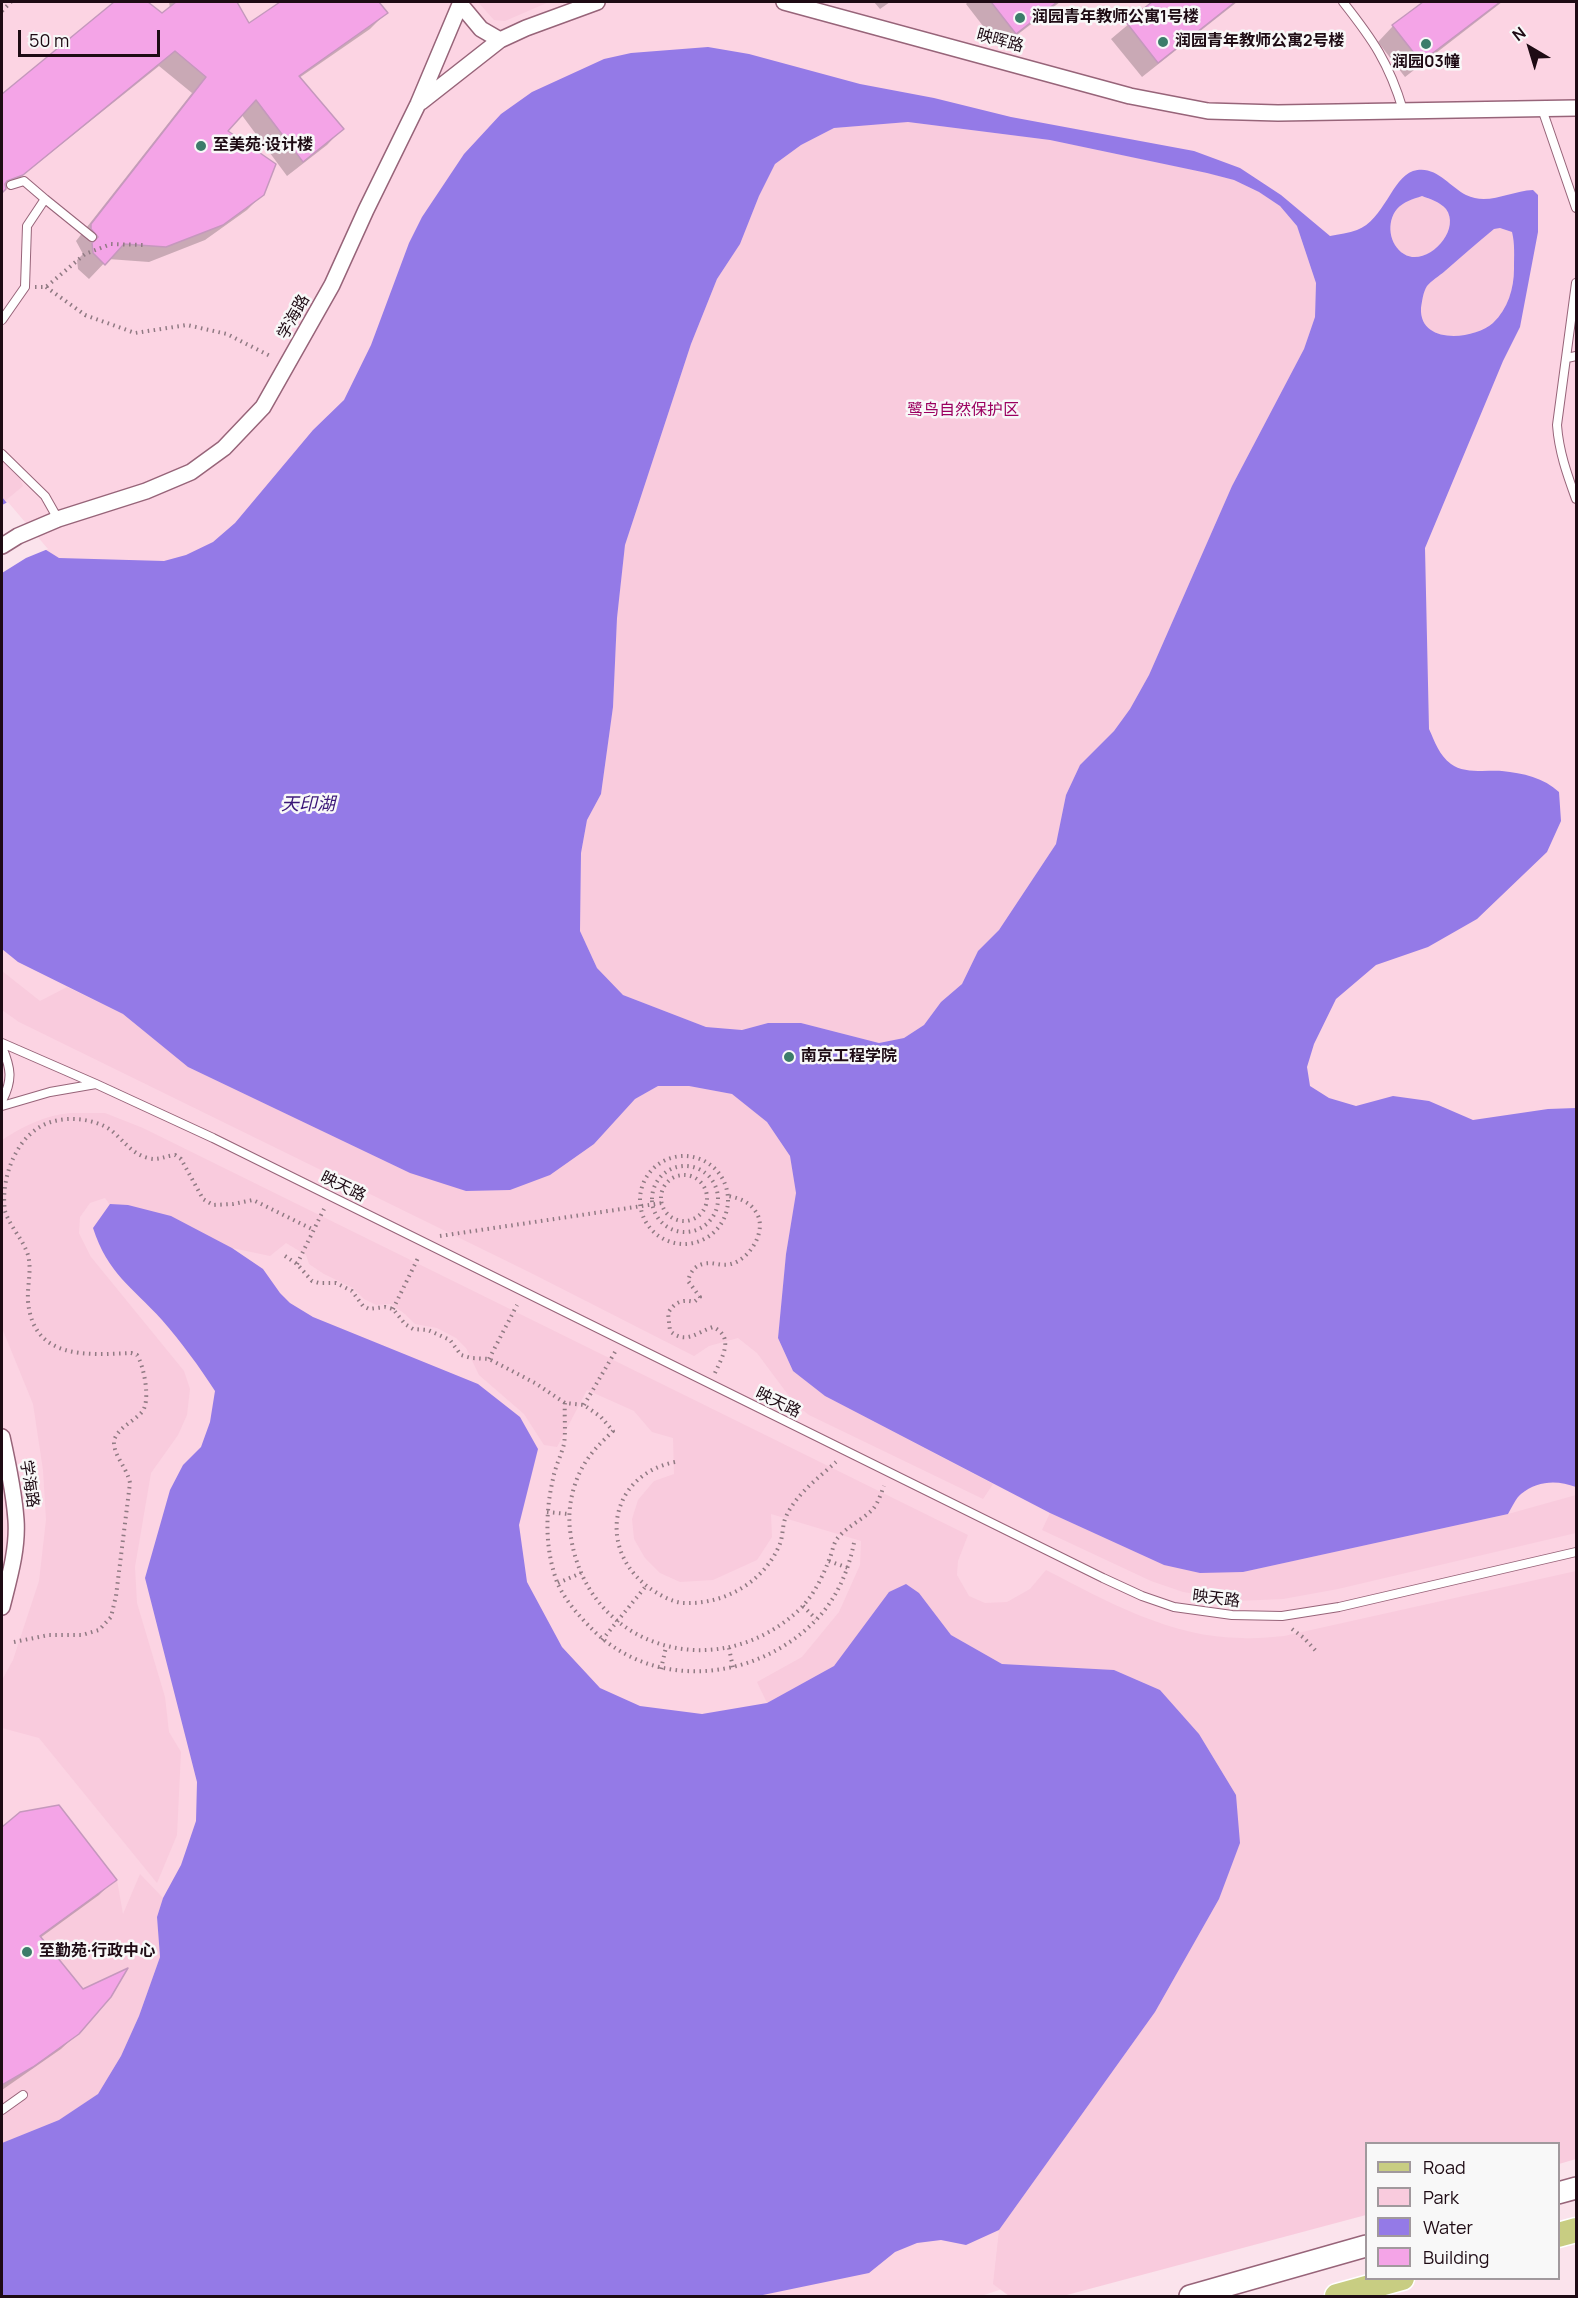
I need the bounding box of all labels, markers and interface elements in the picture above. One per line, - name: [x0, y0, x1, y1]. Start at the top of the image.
- place label: 润园青年教师公寓1号楼: [1032, 8, 1199, 28]
- marker: 润园青年教师公寓1号楼: [1013, 11, 1027, 25]
- scale bar: [21, 18, 164, 56]
- north arrow: [1500, 18, 1560, 78]
- text: N: [1508, 22, 1530, 46]
- street label: 映晖路: [974, 26, 1026, 56]
- text: 50 m: [29, 28, 69, 52]
- place label: 润园青年教师公寓2号楼: [1175, 32, 1345, 52]
- marker: 润园青年教师公寓2号楼: [1156, 35, 1170, 49]
- marker: 润园03幢: [1419, 37, 1433, 51]
- place label: 润园03幢: [1392, 53, 1460, 73]
- place label: 至美苑·设计楼: [213, 136, 313, 156]
- marker: 至美苑·设计楼: [194, 139, 208, 153]
- street label: 学海路: [274, 291, 314, 343]
- park label: 鹭鸟自然保护区: [907, 401, 1019, 421]
- water label: 天印湖: [281, 794, 335, 816]
- place label: 南京工程学院: [801, 1047, 897, 1067]
- marker: 南京工程学院: [782, 1050, 796, 1064]
- street label: 映天路: [317, 1168, 369, 1206]
- street label: 映天路: [752, 1384, 804, 1422]
- street label: 学海路: [16, 1459, 42, 1509]
- street label: 映天路: [1191, 1587, 1241, 1611]
- place label: 至勤苑·行政中心: [39, 1942, 155, 1962]
- marker: 至勤苑·行政中心: [20, 1945, 34, 1959]
- legend: [1365, 2142, 1560, 2280]
- text: Road: [1423, 2155, 1466, 2179]
- text: Park: [1423, 2185, 1459, 2209]
- text: Water: [1423, 2215, 1473, 2239]
- text: Building: [1423, 2245, 1489, 2269]

